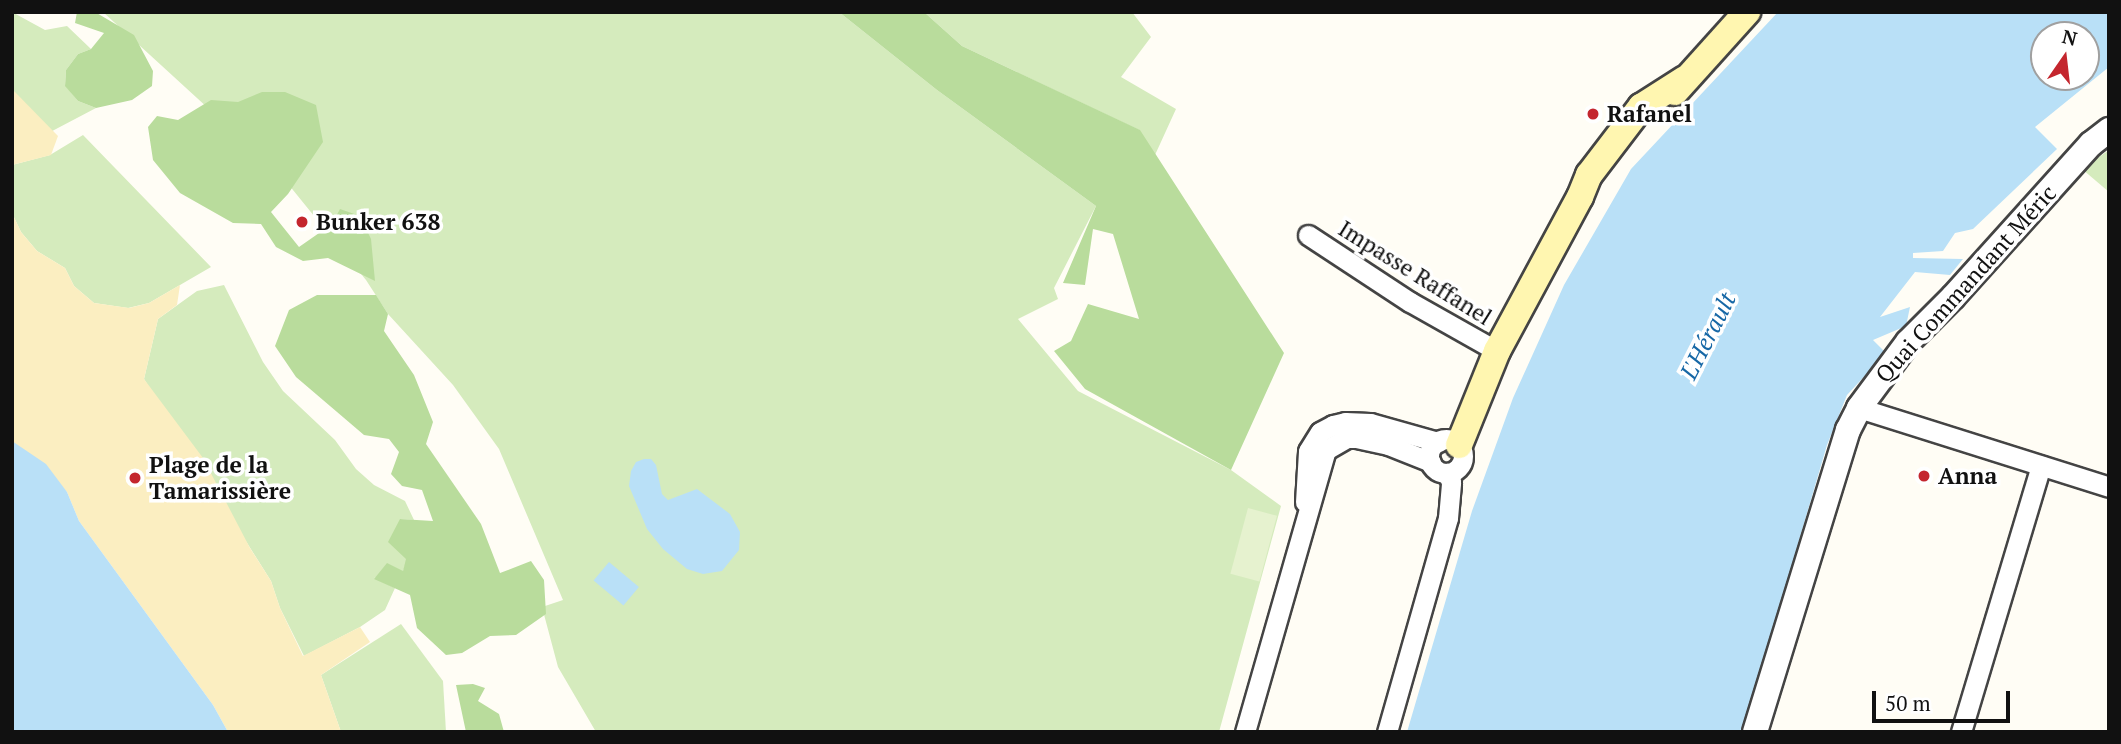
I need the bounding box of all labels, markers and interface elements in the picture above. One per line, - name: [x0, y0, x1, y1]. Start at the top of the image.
- north arrow: [2030, 21, 2100, 91]
- text: N: [2060, 23, 2080, 51]
- place label: Rafanel: [1607, 100, 1692, 128]
- marker: Rafanel: [1585, 106, 1601, 122]
- street label: Quai Commandant Méric: [1870, 179, 2062, 389]
- place label: Bunker 638: [316, 208, 441, 236]
- marker: Bunker 638: [294, 214, 310, 230]
- street label: Impasse Raffanel: [1333, 215, 1497, 331]
- water label: L'Hérault: [1674, 288, 1742, 384]
- place label: Plage de la Tamarissière: [149, 451, 291, 505]
- place label: Anna: [1938, 462, 1997, 490]
- marker: Anna: [1916, 468, 1932, 484]
- marker: Plage de la Tamarissière: [127, 470, 143, 486]
- scale bar: [1876, 678, 2014, 722]
- text: 50 m: [1885, 689, 1931, 717]

